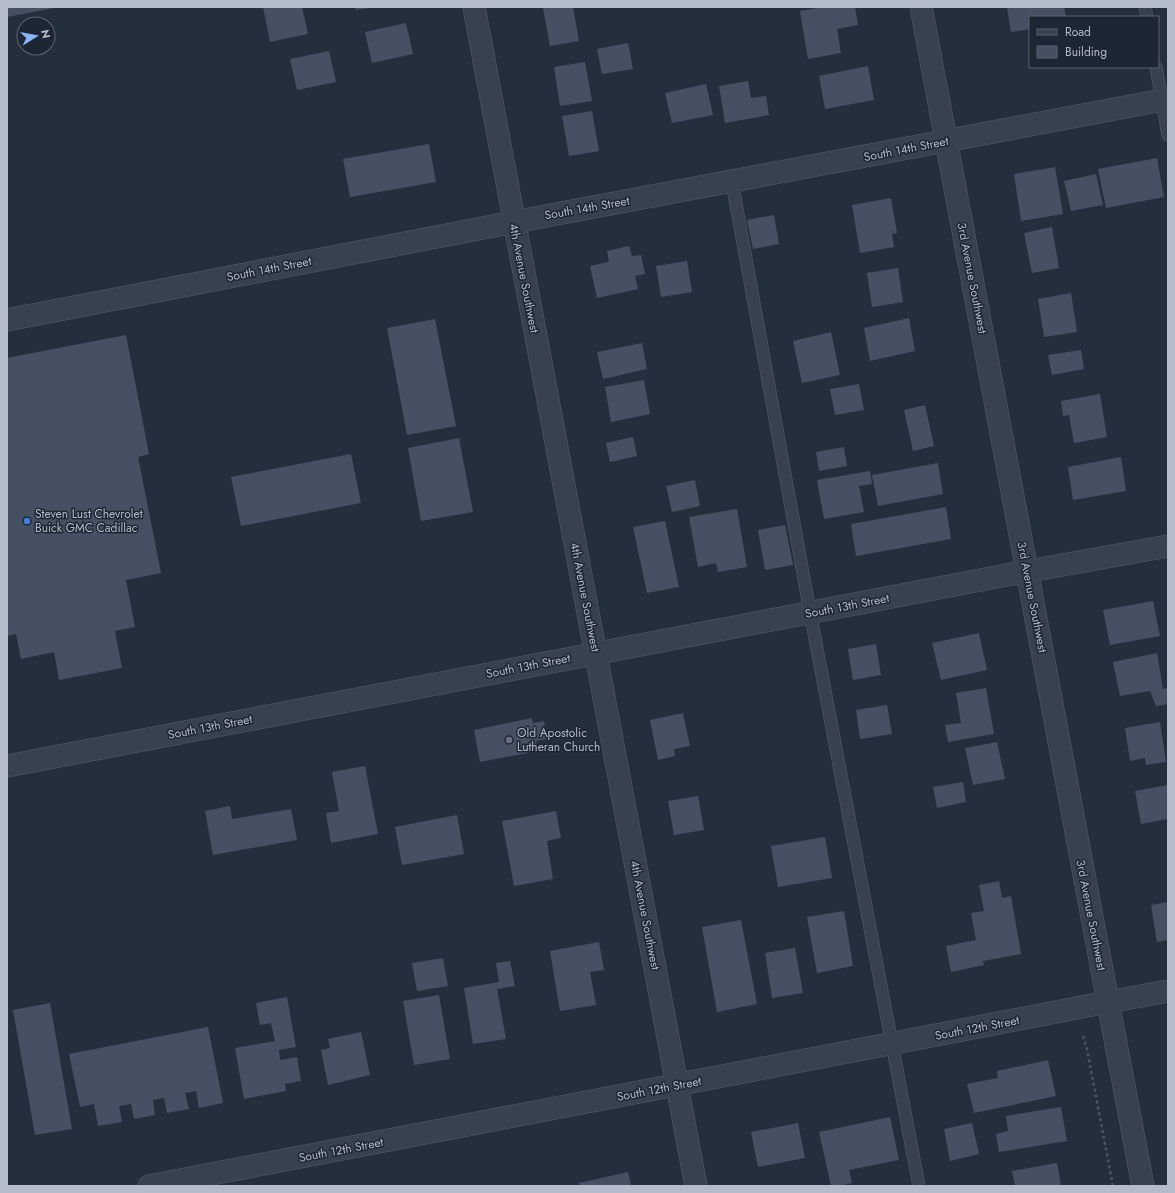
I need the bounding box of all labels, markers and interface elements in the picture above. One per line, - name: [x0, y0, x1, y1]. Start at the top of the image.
- north arrow: [16, 16, 56, 56]
- legend: [1029, 16, 1159, 68]
- text: Road: [1065, 23, 1091, 41]
- text: N: [37, 28, 55, 40]
- text: Building: [1065, 43, 1107, 61]
- street label: South 14th Street: [862, 132, 950, 166]
- street label: South 14th Street: [543, 192, 631, 224]
- street label: 3rd Avenue Southwest: [952, 221, 992, 335]
- street label: 4th Avenue Southwest: [505, 222, 543, 334]
- street label: South 14th Street: [225, 252, 313, 286]
- place label: Steven Lust Chevrolet Buick GMC Cadillac: [35, 505, 143, 537]
- marker: Steven Lust Chevrolet Buick GMC Cadillac: [22, 516, 32, 526]
- street label: 3rd Avenue Southwest: [1012, 540, 1052, 654]
- street label: 4th Avenue Southwest: [566, 541, 604, 653]
- street label: South 13th Street: [803, 589, 891, 623]
- street label: South 13th Street: [484, 649, 572, 683]
- street label: South 13th Street: [166, 710, 254, 744]
- place label: Old Apostolic Lutheran Church: [517, 724, 600, 756]
- marker: Old Apostolic Lutheran Church: [504, 735, 514, 745]
- street label: 3rd Avenue Southwest: [1071, 858, 1111, 972]
- street label: 4th Avenue Southwest: [626, 859, 664, 971]
- street label: South 12th Street: [933, 1011, 1021, 1045]
- street label: South 12th Street: [615, 1072, 703, 1106]
- street label: South 12th Street: [297, 1133, 385, 1167]

